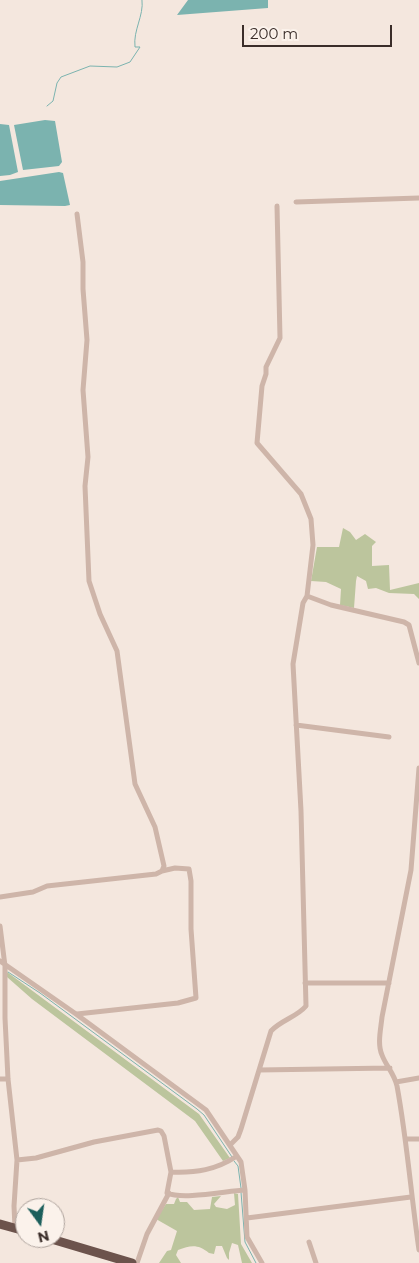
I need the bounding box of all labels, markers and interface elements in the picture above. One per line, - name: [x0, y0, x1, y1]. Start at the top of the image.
- scale bar: [244, 15, 394, 47]
- text: 200 m: [250, 24, 298, 43]
- north arrow: [15, 1198, 65, 1248]
- text: N: [36, 1226, 51, 1247]

